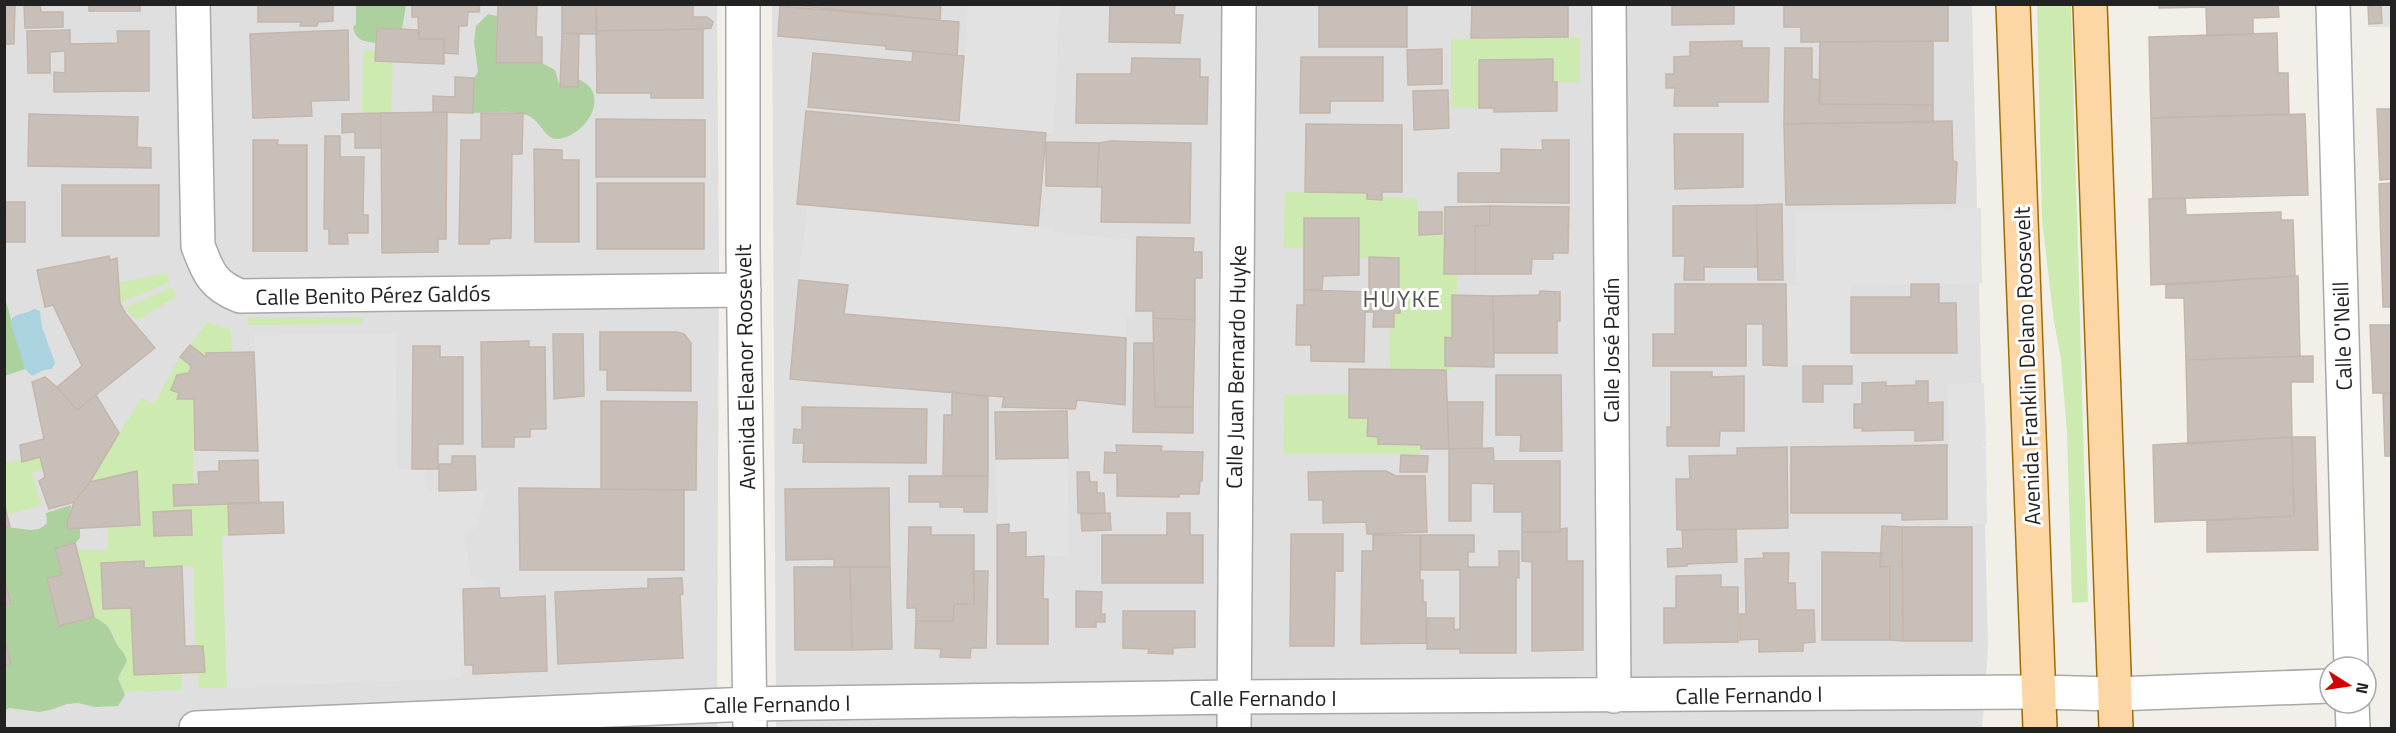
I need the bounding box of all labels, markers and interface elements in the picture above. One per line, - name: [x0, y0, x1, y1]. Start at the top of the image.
- street label: Avenida Franklin Delano Roosevelt: [2004, 206, 2050, 526]
- street label: Avenida Eleanor Roosevelt: [726, 244, 764, 490]
- street label: Calle Juan Bernardo Huyke: [1217, 245, 1255, 489]
- street label: Calle Benito Pérez Galdós: [255, 276, 491, 314]
- street label: Calle José Padín: [1594, 277, 1628, 423]
- district label: HUYKE: [1363, 280, 1442, 316]
- street label: Calle O'Neill: [2323, 281, 2361, 391]
- north arrow: [2318, 655, 2378, 715]
- street label: Calle Fernando I: [1675, 677, 1823, 713]
- text: N: [2350, 680, 2376, 696]
- street label: Calle Fernando I: [1189, 681, 1337, 715]
- street label: Calle Fernando I: [703, 686, 851, 722]

